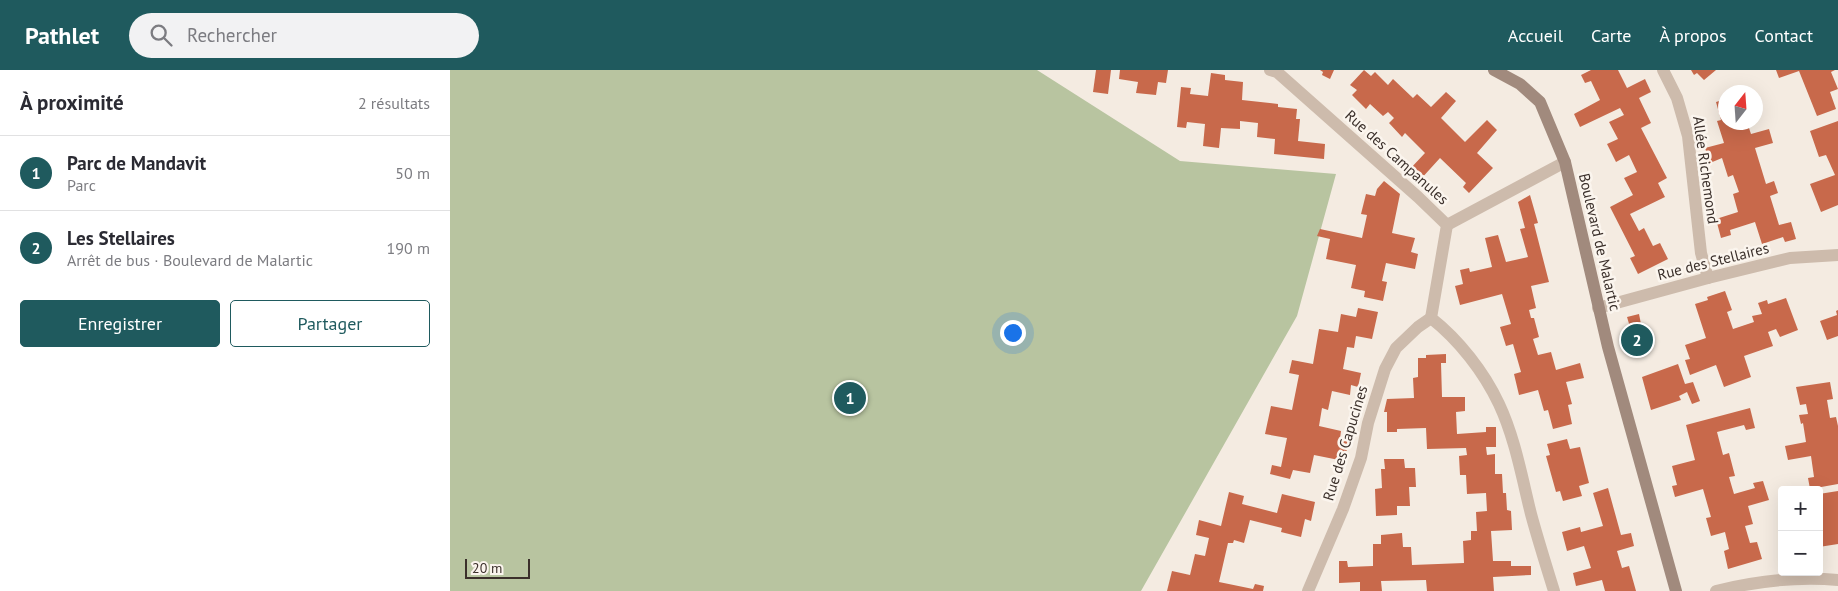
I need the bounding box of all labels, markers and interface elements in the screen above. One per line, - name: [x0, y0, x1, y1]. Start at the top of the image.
- search box: [129, 13, 479, 58]
- text: Pathlet: [25, 20, 99, 51]
- icon: search: [147, 21, 175, 49]
- text: Rechercher: [187, 23, 277, 47]
- text: Accueil: [1508, 24, 1563, 47]
- text: Carte: [1591, 24, 1632, 47]
- text: À propos: [1660, 24, 1727, 47]
- text: Contact: [1755, 24, 1813, 47]
- north arrow: [1718, 85, 1763, 130]
- text: À proximité: [20, 89, 124, 116]
- text: 2 résultats: [358, 93, 430, 113]
- street label: Rue des Campanules: [1341, 106, 1453, 208]
- street label: Allée Richemond: [1689, 115, 1723, 225]
- text: Parc de Mandavit: [67, 151, 206, 175]
- text: 1: [31, 163, 41, 183]
- text: 50 m: [395, 163, 430, 183]
- street label: Boulevard de Malartic: [1575, 171, 1625, 313]
- text: Parc: [67, 175, 96, 195]
- text: Les Stellaires: [67, 226, 175, 250]
- text: 2: [31, 238, 41, 258]
- text: 190 m: [387, 238, 430, 258]
- street label: Rue des Stellaires: [1655, 238, 1771, 284]
- text: Arrêt de bus · Boulevard de Malartic: [67, 250, 313, 270]
- button: Enregistrer: [20, 300, 220, 347]
- button: Partager: [230, 300, 430, 347]
- your location: [1000, 320, 1026, 346]
- pin: 2: [1621, 321, 1653, 359]
- pin: 1: [834, 379, 866, 417]
- street label: Rue des Capucines: [1318, 383, 1372, 503]
- map controls: [1778, 486, 1823, 576]
- button: +: [1778, 486, 1823, 531]
- button: −: [1778, 531, 1823, 576]
- scale bar: [465, 556, 530, 579]
- text: 20 m: [472, 559, 502, 577]

